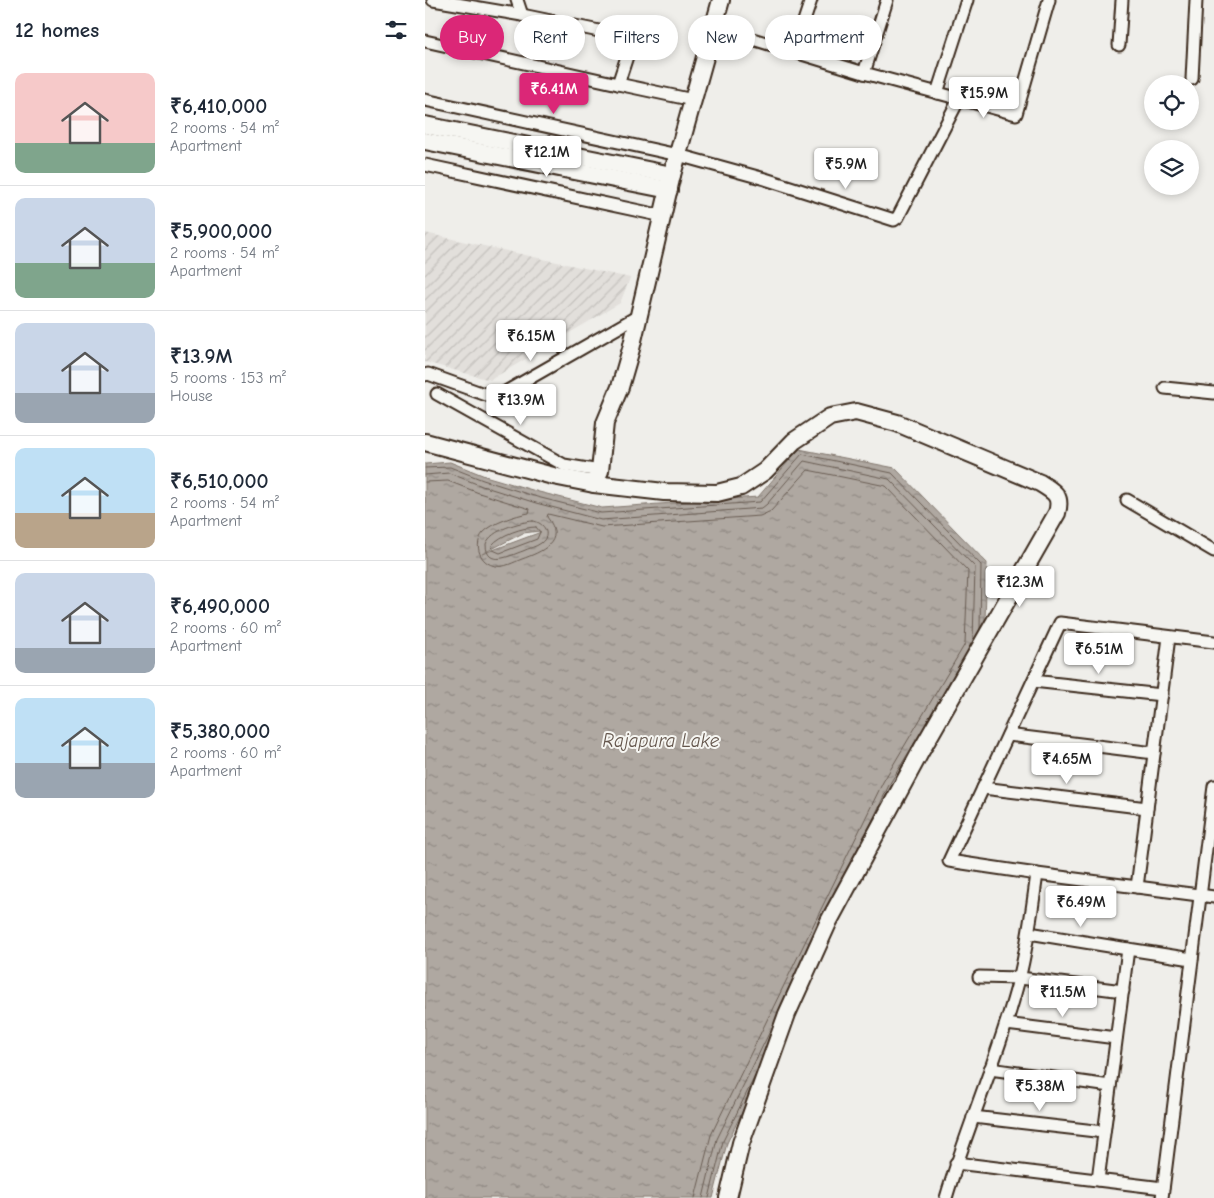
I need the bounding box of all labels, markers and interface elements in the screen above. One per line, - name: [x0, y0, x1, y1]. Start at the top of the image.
- chip: Buy: [440, 15, 504, 60]
- chip: Rent: [514, 15, 585, 60]
- chip: Filters: [595, 15, 678, 60]
- chip: New: [688, 15, 755, 60]
- chip: Apartment: [765, 15, 882, 60]
- icon: filters: [382, 16, 410, 44]
- text: 12 homes: [15, 18, 99, 42]
- pin: ₹6.41M: [513, 72, 595, 115]
- map controls: [1144, 75, 1199, 195]
- button: locate: [1144, 75, 1199, 130]
- pin: ₹15.9M: [943, 76, 1025, 119]
- text: ₹6.41M: [530, 80, 578, 98]
- text: ₹15.9M: [960, 84, 1008, 102]
- icon: home: [55, 93, 115, 153]
- text: ₹6,410,000: [170, 94, 267, 118]
- text: 2 rooms · 54 m²: [170, 119, 279, 137]
- pin: ₹12.1M: [506, 136, 588, 178]
- text: Apartment: [170, 137, 242, 155]
- button: layers: [1144, 140, 1199, 195]
- text: ₹12.1M: [524, 143, 570, 161]
- pin: ₹5.9M: [811, 148, 881, 190]
- text: ₹5.9M: [825, 155, 867, 173]
- icon: home: [55, 218, 115, 278]
- text: ₹5,900,000: [170, 219, 272, 243]
- text: 2 rooms · 54 m²: [170, 244, 279, 262]
- text: Apartment: [170, 262, 242, 280]
- pin: ₹6.15M: [490, 320, 572, 362]
- text: ₹6.15M: [507, 327, 555, 345]
- icon: home: [55, 343, 115, 403]
- text: ₹13.9M: [170, 344, 232, 368]
- text: 5 rooms · 153 m²: [170, 369, 286, 387]
- pin: ₹13.9M: [480, 384, 562, 426]
- text: House: [170, 387, 213, 405]
- text: ₹13.9M: [497, 391, 545, 409]
- icon: home: [55, 468, 115, 528]
- text: ₹6,510,000: [170, 469, 268, 493]
- text: 2 rooms · 54 m²: [170, 494, 279, 512]
- text: Apartment: [170, 512, 242, 530]
- pin: ₹12.3M: [979, 566, 1061, 608]
- text: ₹12.3M: [996, 573, 1044, 591]
- icon: home: [55, 593, 115, 653]
- text: ₹6,490,000: [170, 594, 270, 618]
- text: 2 rooms · 60 m²: [170, 619, 281, 637]
- pin: ₹6.51M: [1058, 632, 1140, 675]
- text: Apartment: [170, 637, 242, 655]
- text: ₹6.51M: [1075, 640, 1123, 658]
- icon: home: [55, 718, 115, 778]
- text: ₹5,380,000: [170, 719, 270, 743]
- water label: Rajapura Lake: [603, 730, 720, 752]
- pin: ₹4.65M: [1026, 742, 1108, 785]
- text: 2 rooms · 60 m²: [170, 744, 281, 762]
- text: ₹4.65M: [1042, 750, 1092, 768]
- text: Apartment: [170, 762, 242, 780]
- pin: ₹6.49M: [1040, 886, 1122, 928]
- text: ₹6.49M: [1056, 893, 1106, 911]
- pin: ₹11.5M: [1022, 976, 1104, 1018]
- text: ₹11.5M: [1040, 983, 1086, 1001]
- pin: ₹5.38M: [999, 1070, 1081, 1112]
- text: ₹5.38M: [1015, 1077, 1065, 1095]

